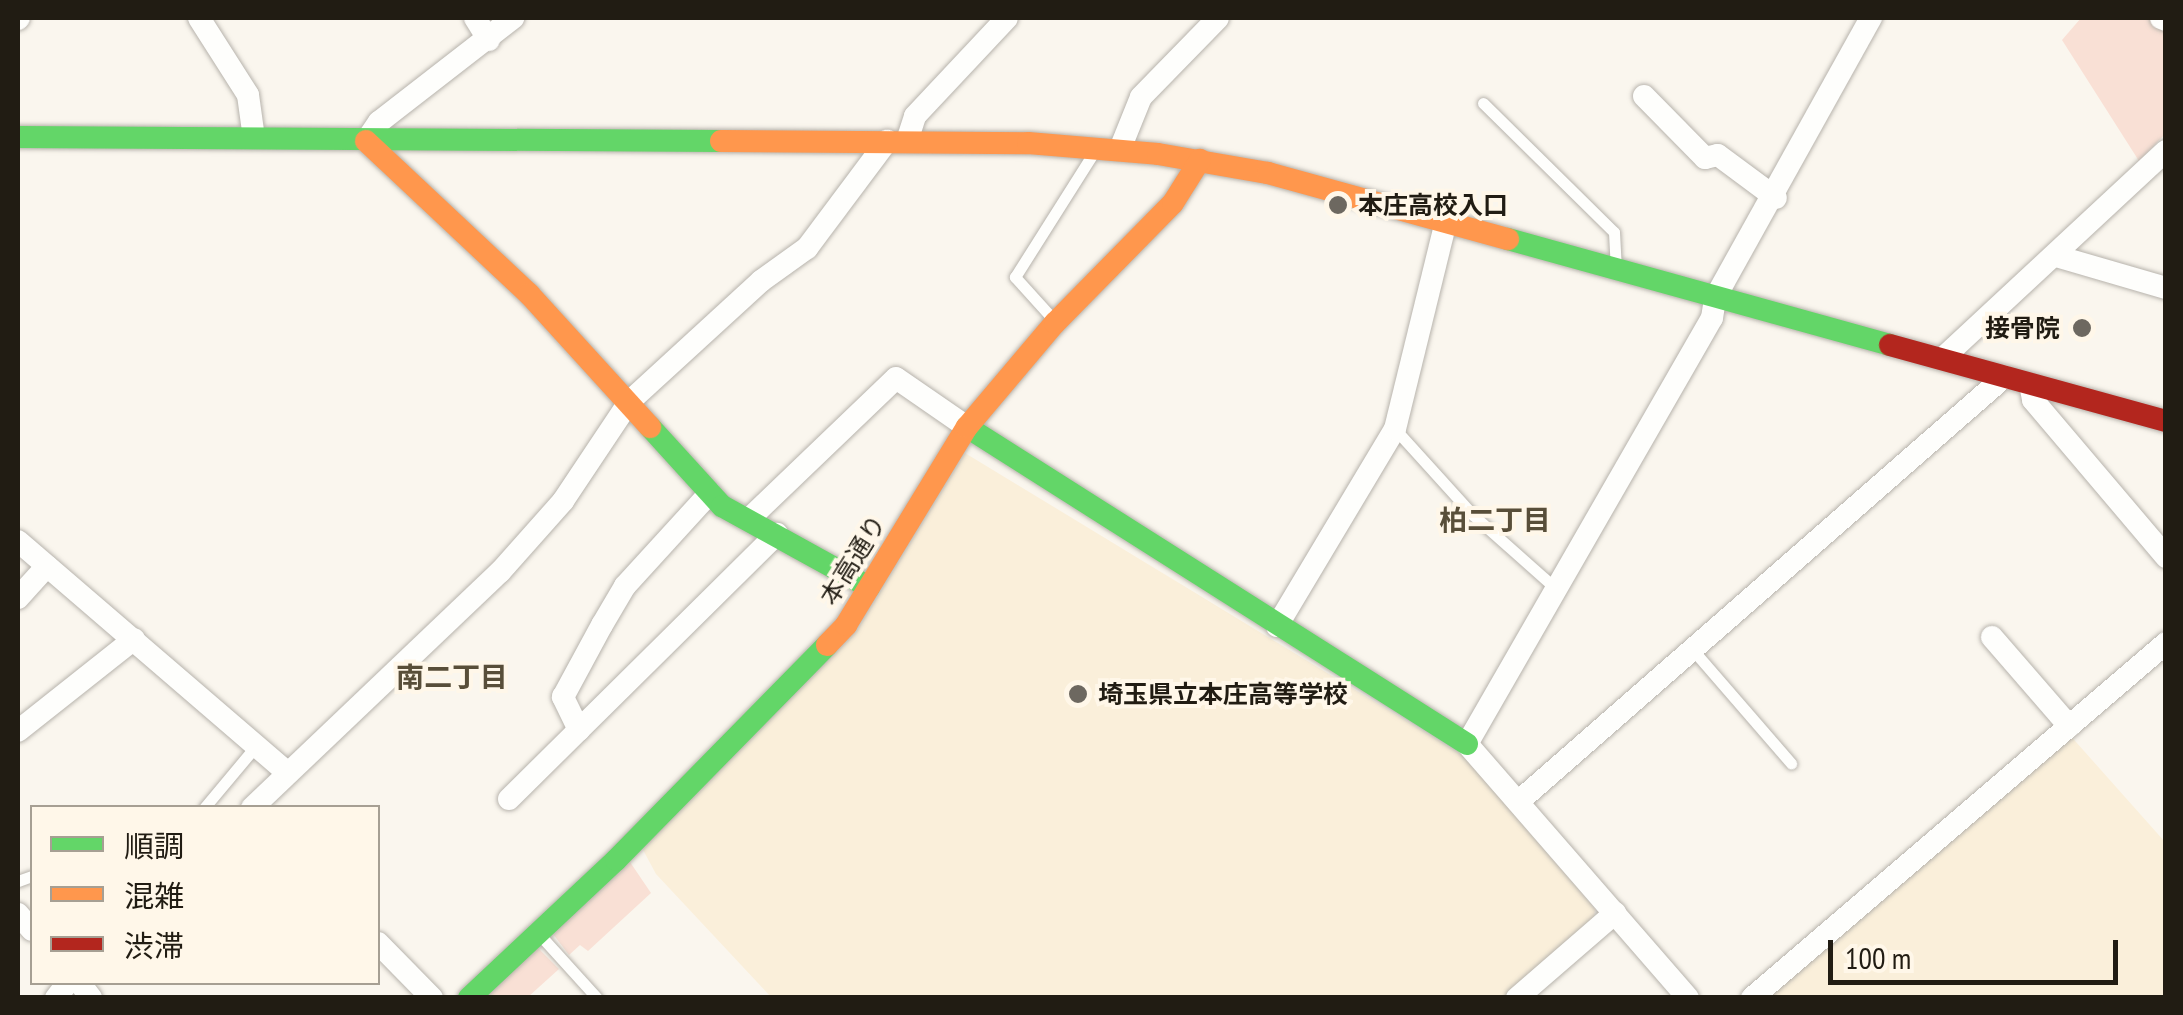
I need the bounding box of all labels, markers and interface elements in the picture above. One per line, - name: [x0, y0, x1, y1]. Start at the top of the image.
- place label: 本庄高校入口: [1358, 190, 1508, 220]
- marker: 本庄高校入口: [1327, 194, 1349, 216]
- place label: 接骨院: [1985, 313, 2060, 343]
- marker: 接骨院: [2069, 315, 2095, 341]
- district label: 柏二丁目: [1439, 503, 1551, 537]
- street label: 本高通り: [814, 510, 892, 610]
- district label: 南二丁目: [396, 660, 508, 694]
- place label: 埼玉県立本庄高等学校: [1098, 679, 1348, 709]
- marker: 埼玉県立本庄高等学校: [1067, 683, 1089, 705]
- legend: [30, 805, 380, 985]
- text: 順調: [124, 826, 184, 865]
- text: 混雑: [124, 876, 184, 915]
- scale bar: [1833, 920, 2123, 982]
- text: 渋滞: [124, 926, 184, 965]
- text: 100 m: [1845, 938, 1911, 977]

